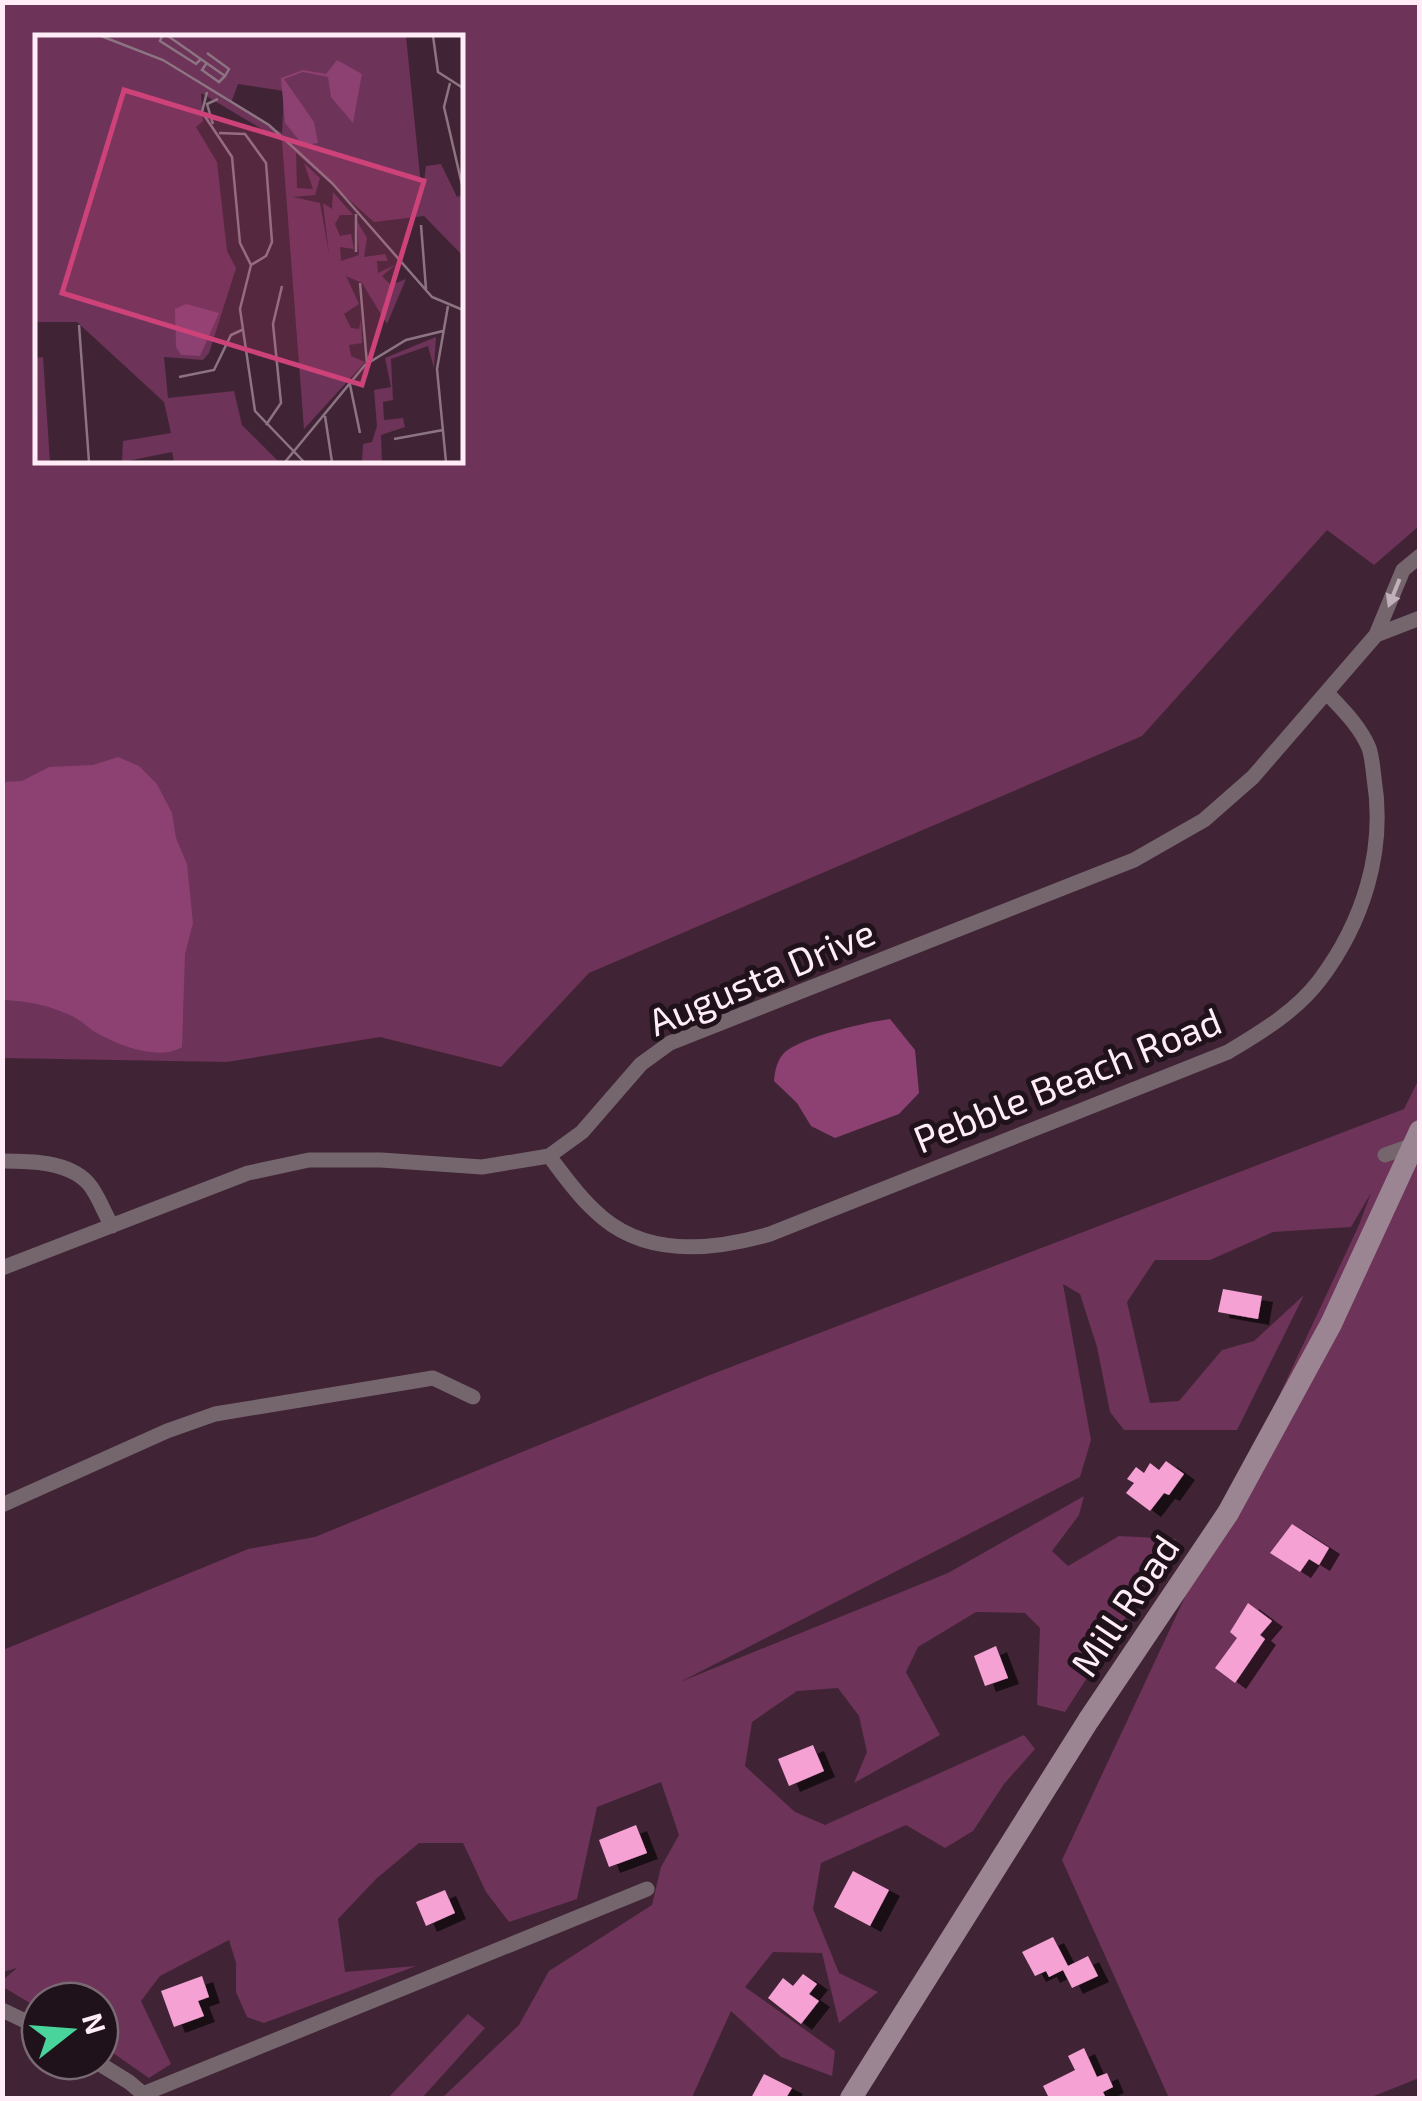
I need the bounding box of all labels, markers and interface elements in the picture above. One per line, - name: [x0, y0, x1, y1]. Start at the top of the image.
- inset map: [35, 35, 462, 462]
- one-way arrow: [1385, 578, 1401, 608]
- street label: Augusta Drive: [641, 908, 881, 1044]
- street label: Pebble Beach Road: [907, 996, 1227, 1162]
- street label: Mill Road: [1060, 1526, 1188, 1684]
- north arrow: [20, 1981, 120, 2081]
- text: N: [76, 2009, 114, 2038]

